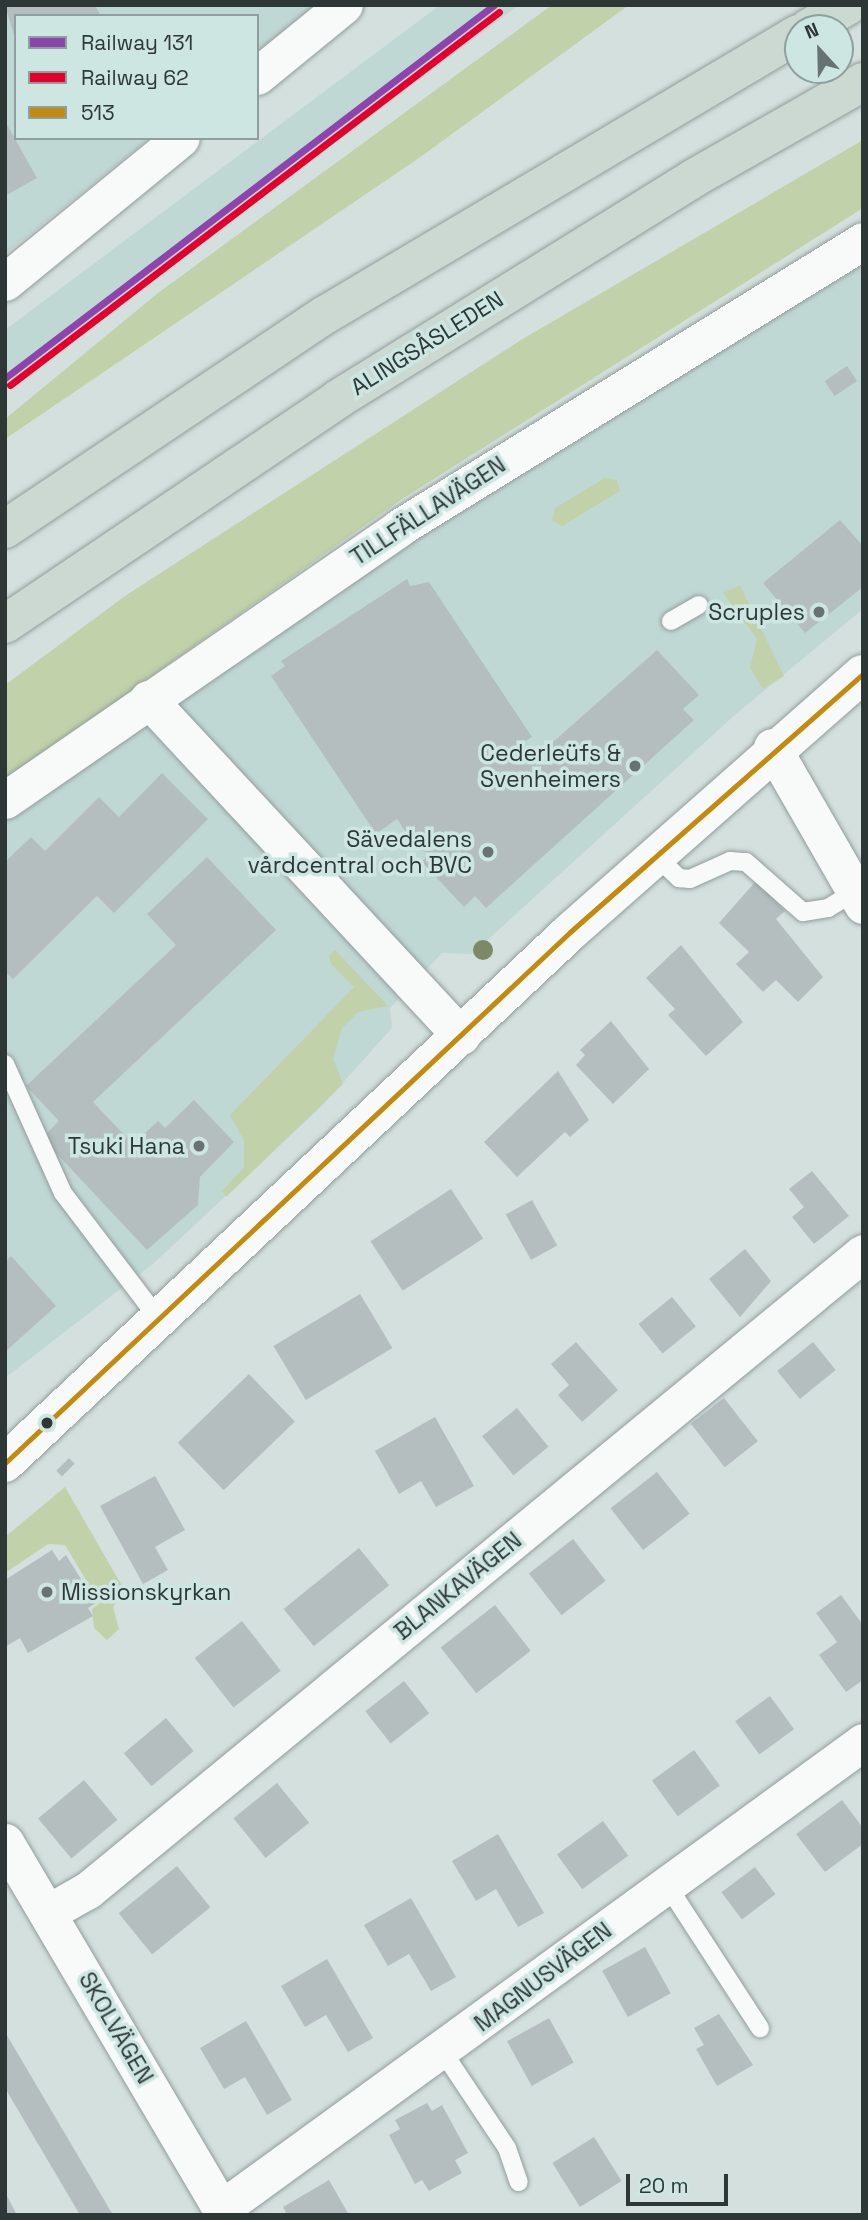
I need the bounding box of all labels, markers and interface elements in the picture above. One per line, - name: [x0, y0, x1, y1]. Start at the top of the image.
- legend: [14, 14, 259, 140]
- north arrow: [784, 14, 854, 84]
- text: N: [801, 17, 822, 45]
- text: Railway 131: [81, 29, 193, 56]
- text: Railway 62: [81, 64, 189, 91]
- text: 513: [81, 99, 115, 126]
- street label: ALINGSÅSLEDEN: [346, 285, 508, 401]
- street label: TILLFÄLLAVÄGEN: [345, 451, 511, 571]
- place label: Scruples: [708, 598, 805, 626]
- marker: Scruples: [811, 604, 827, 620]
- place label: Cederleüfs & Svenheimers: [480, 739, 621, 793]
- marker: Cederleüfs & Svenheimers: [627, 758, 643, 774]
- place label: Sävedalens vårdcentral och BVC: [247, 825, 472, 879]
- marker: Sävedalens vårdcentral och BVC: [478, 842, 498, 862]
- place label: Tsuki Hana: [68, 1132, 185, 1160]
- marker: Tsuki Hana: [191, 1138, 207, 1154]
- unlabelled marker: [40, 1416, 54, 1430]
- street label: BLANKAVÄGEN: [389, 1526, 527, 1646]
- place label: Missionskyrkan: [61, 1578, 231, 1606]
- marker: Missionskyrkan: [39, 1584, 55, 1600]
- street label: MAGNUSVÄGEN: [469, 1916, 617, 2038]
- street label: SKOLVÄGEN: [73, 1967, 159, 2089]
- scale bar: [630, 2160, 732, 2204]
- text: 20 m: [639, 2172, 689, 2199]

